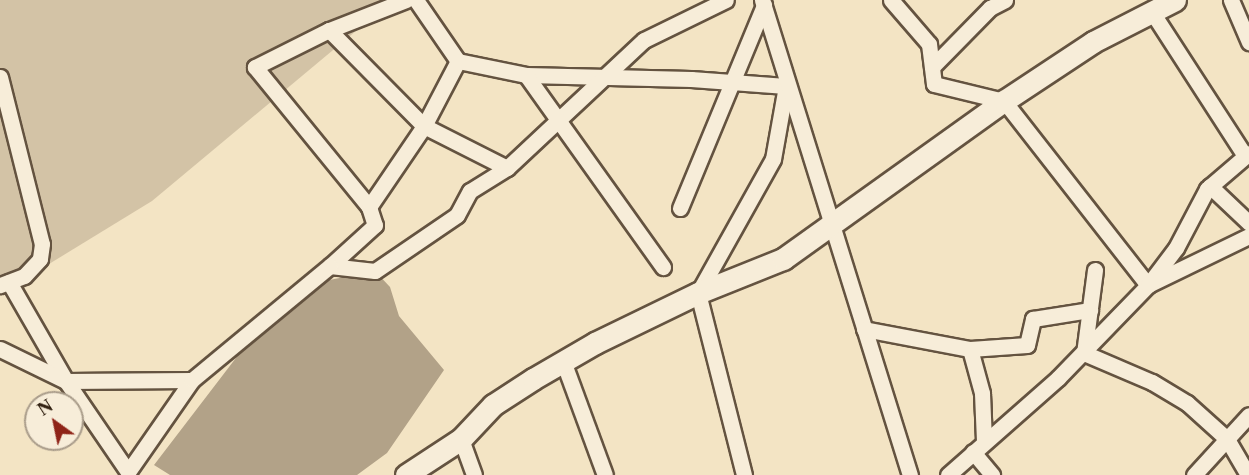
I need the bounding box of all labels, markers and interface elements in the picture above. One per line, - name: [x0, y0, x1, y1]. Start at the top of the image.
- north arrow: [24, 391, 84, 451]
- text: N: [34, 395, 57, 420]

